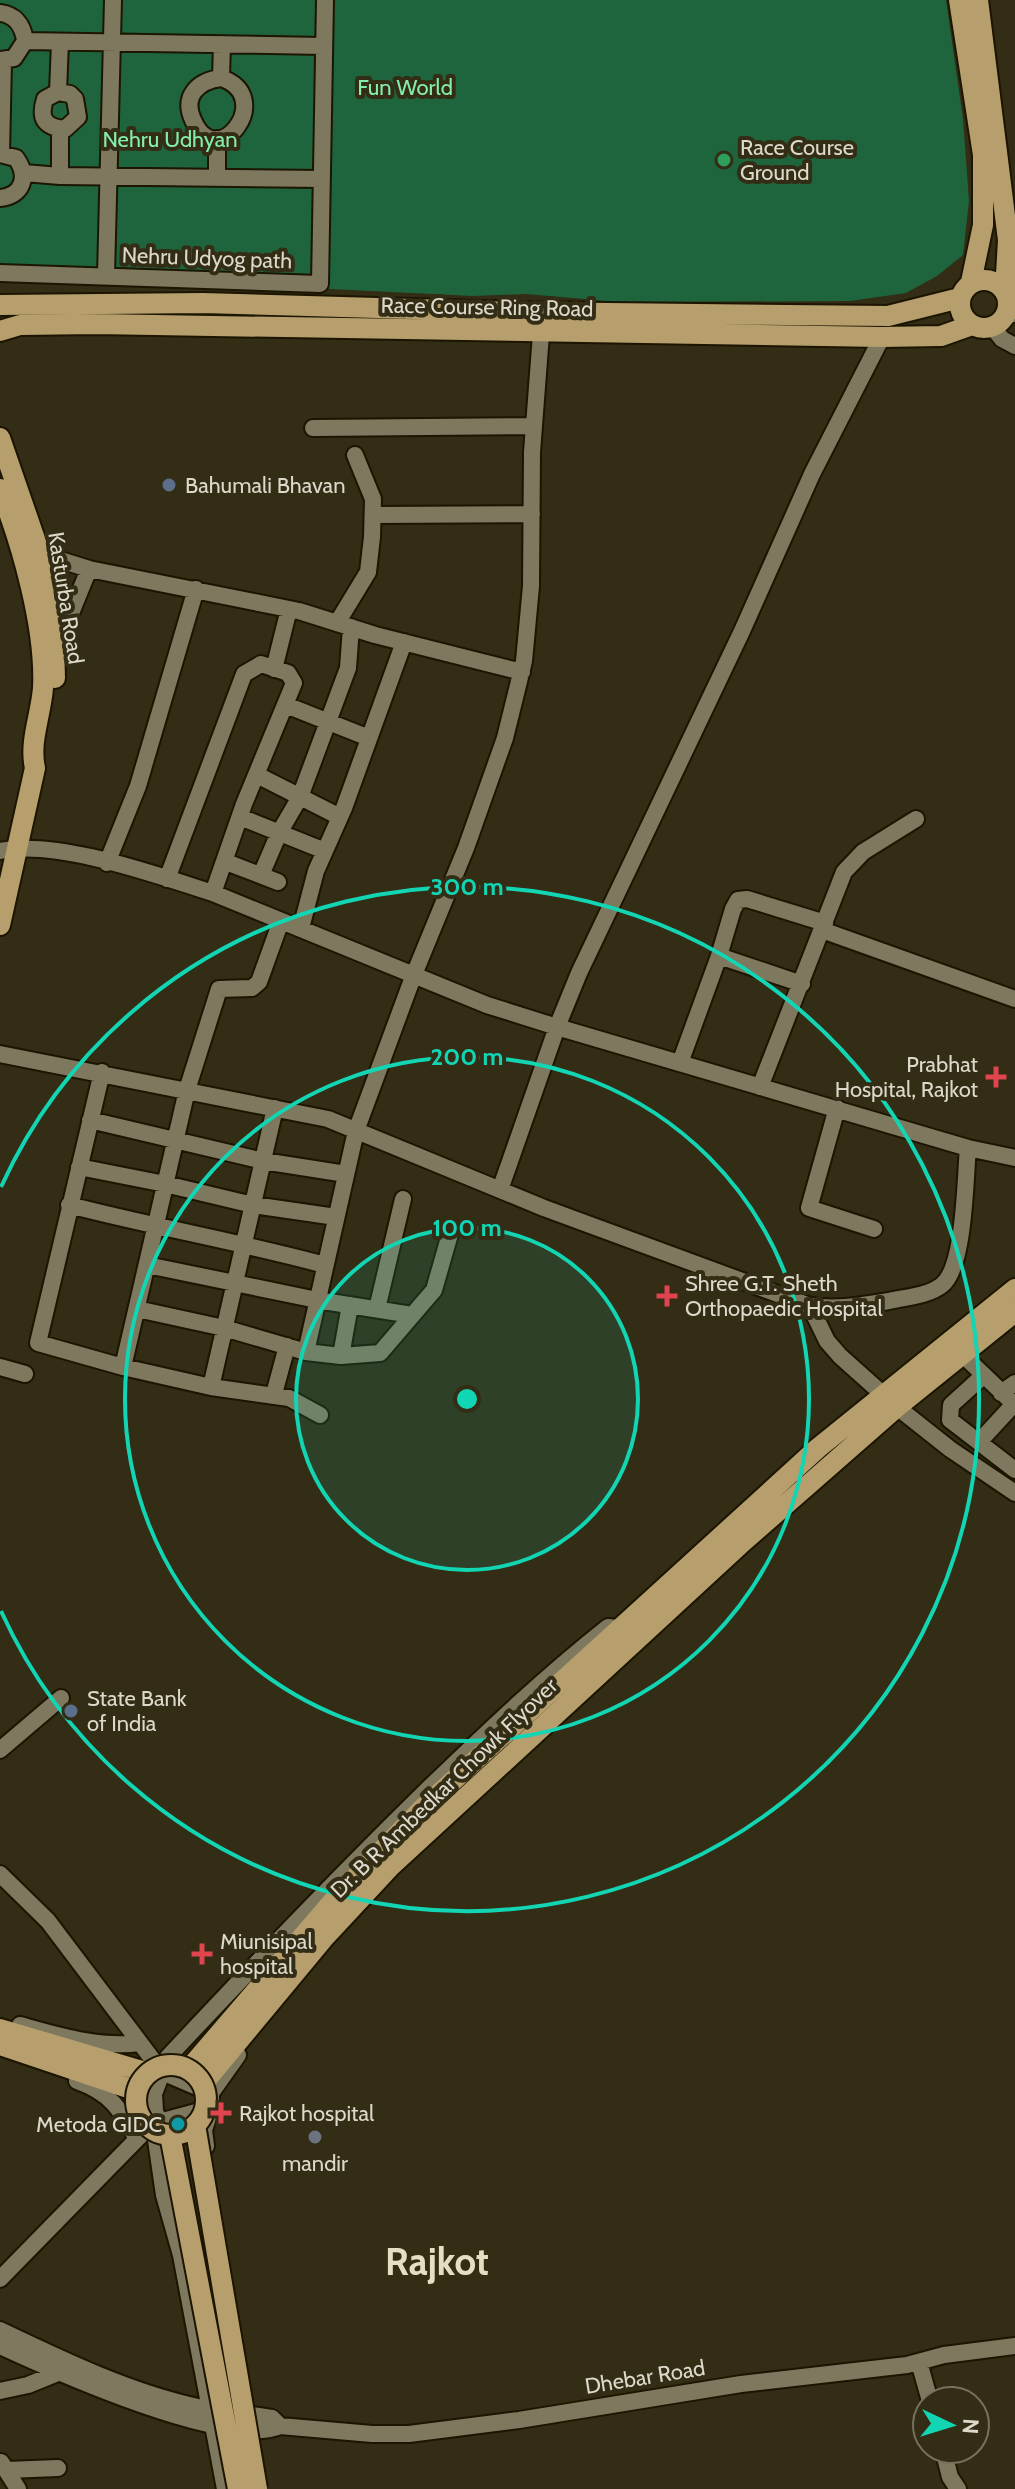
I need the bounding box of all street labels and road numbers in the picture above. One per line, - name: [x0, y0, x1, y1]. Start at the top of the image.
- street label: Nehru Udyog path: [121, 242, 293, 274]
- street label: Race Course Ring Road: [380, 292, 594, 322]
- street label: Kasturba Road: [42, 530, 90, 666]
- street label: Dr. B R Ambedkar Chowk Flyover: [325, 1672, 563, 1904]
- street label: Dhebar Road: [583, 2354, 707, 2400]

